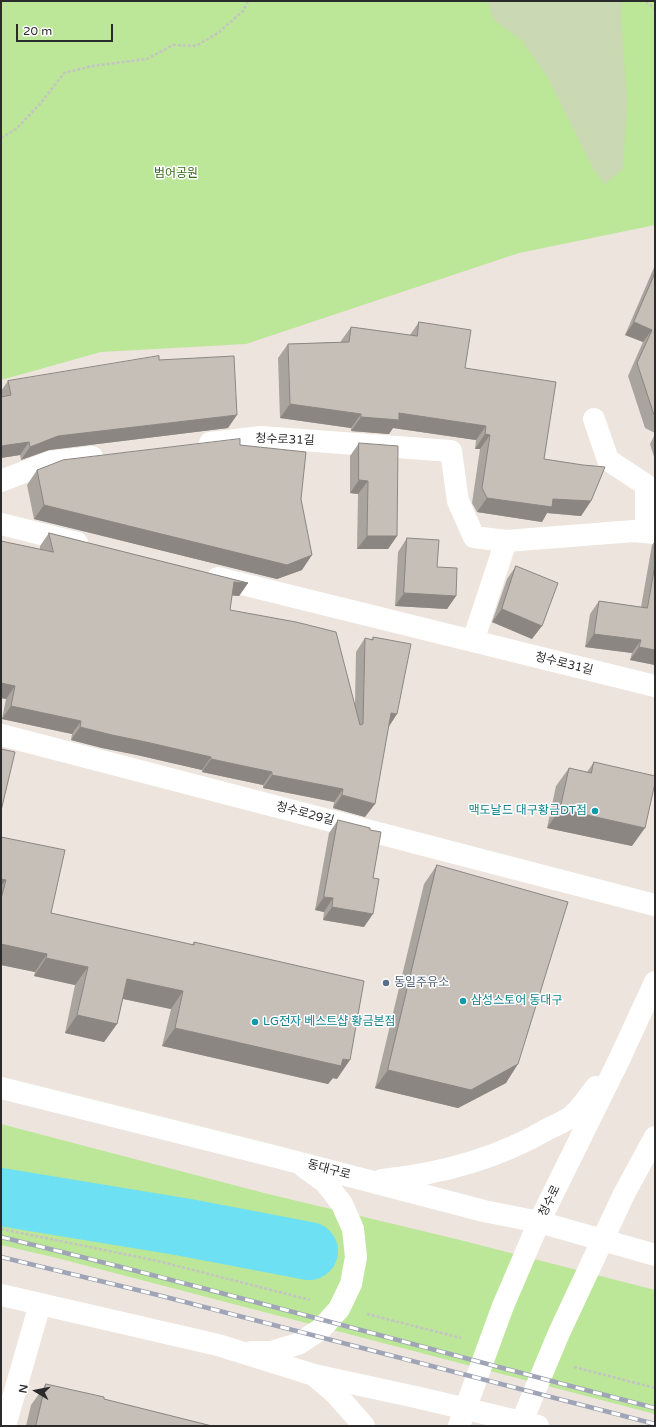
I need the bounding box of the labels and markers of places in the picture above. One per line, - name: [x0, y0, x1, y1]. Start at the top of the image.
- place label: 맥도날드 대구황금DT점: [469, 804, 587, 818]
- marker: 맥도날드 대구황금DT점: [590, 806, 600, 816]
- place label: 동일주유소: [394, 976, 449, 990]
- marker: 동일주유소: [381, 978, 391, 988]
- place label: 삼성스토어 동대구: [471, 994, 562, 1008]
- marker: 삼성스토어 동대구: [458, 996, 468, 1006]
- place label: LG전자 베스트샵 황금본점: [263, 1015, 396, 1029]
- marker: LG전자 베스트샵 황금본점: [250, 1017, 260, 1027]

